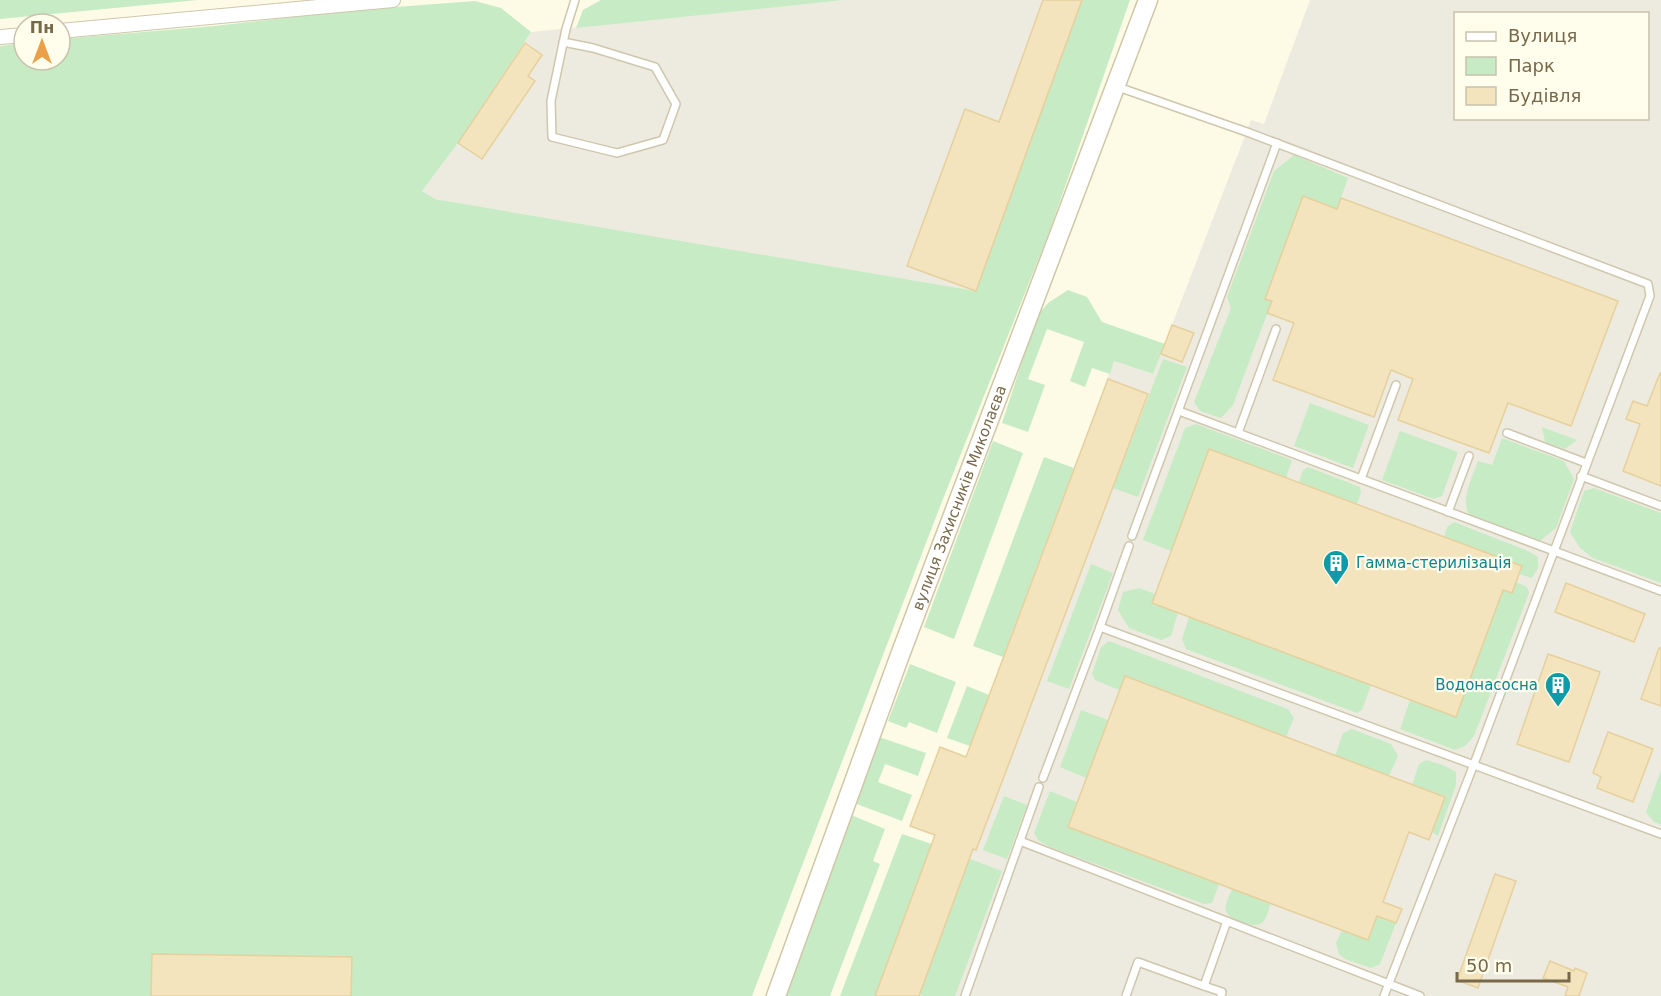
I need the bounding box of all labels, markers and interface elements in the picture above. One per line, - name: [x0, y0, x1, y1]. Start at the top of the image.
- north arrow: [12, 12, 72, 72]
- legend: [1454, 12, 1649, 120]
- text: Пн: [30, 18, 54, 37]
- text: Вулиця: [1508, 25, 1577, 46]
- text: Парк: [1508, 55, 1555, 76]
- text: Будівля: [1508, 85, 1581, 106]
- street label: вулиця Захисників Миколаєва: [909, 383, 1010, 613]
- building icon: Гамма-стерилізація: [1321, 548, 1351, 586]
- place label: Гамма-стерилізація: [1356, 554, 1511, 572]
- building icon: Водонасосна: [1543, 670, 1573, 708]
- place label: Водонасосна: [1435, 676, 1538, 694]
- scale bar: [1457, 945, 1570, 983]
- text: 50 m: [1466, 955, 1512, 976]

